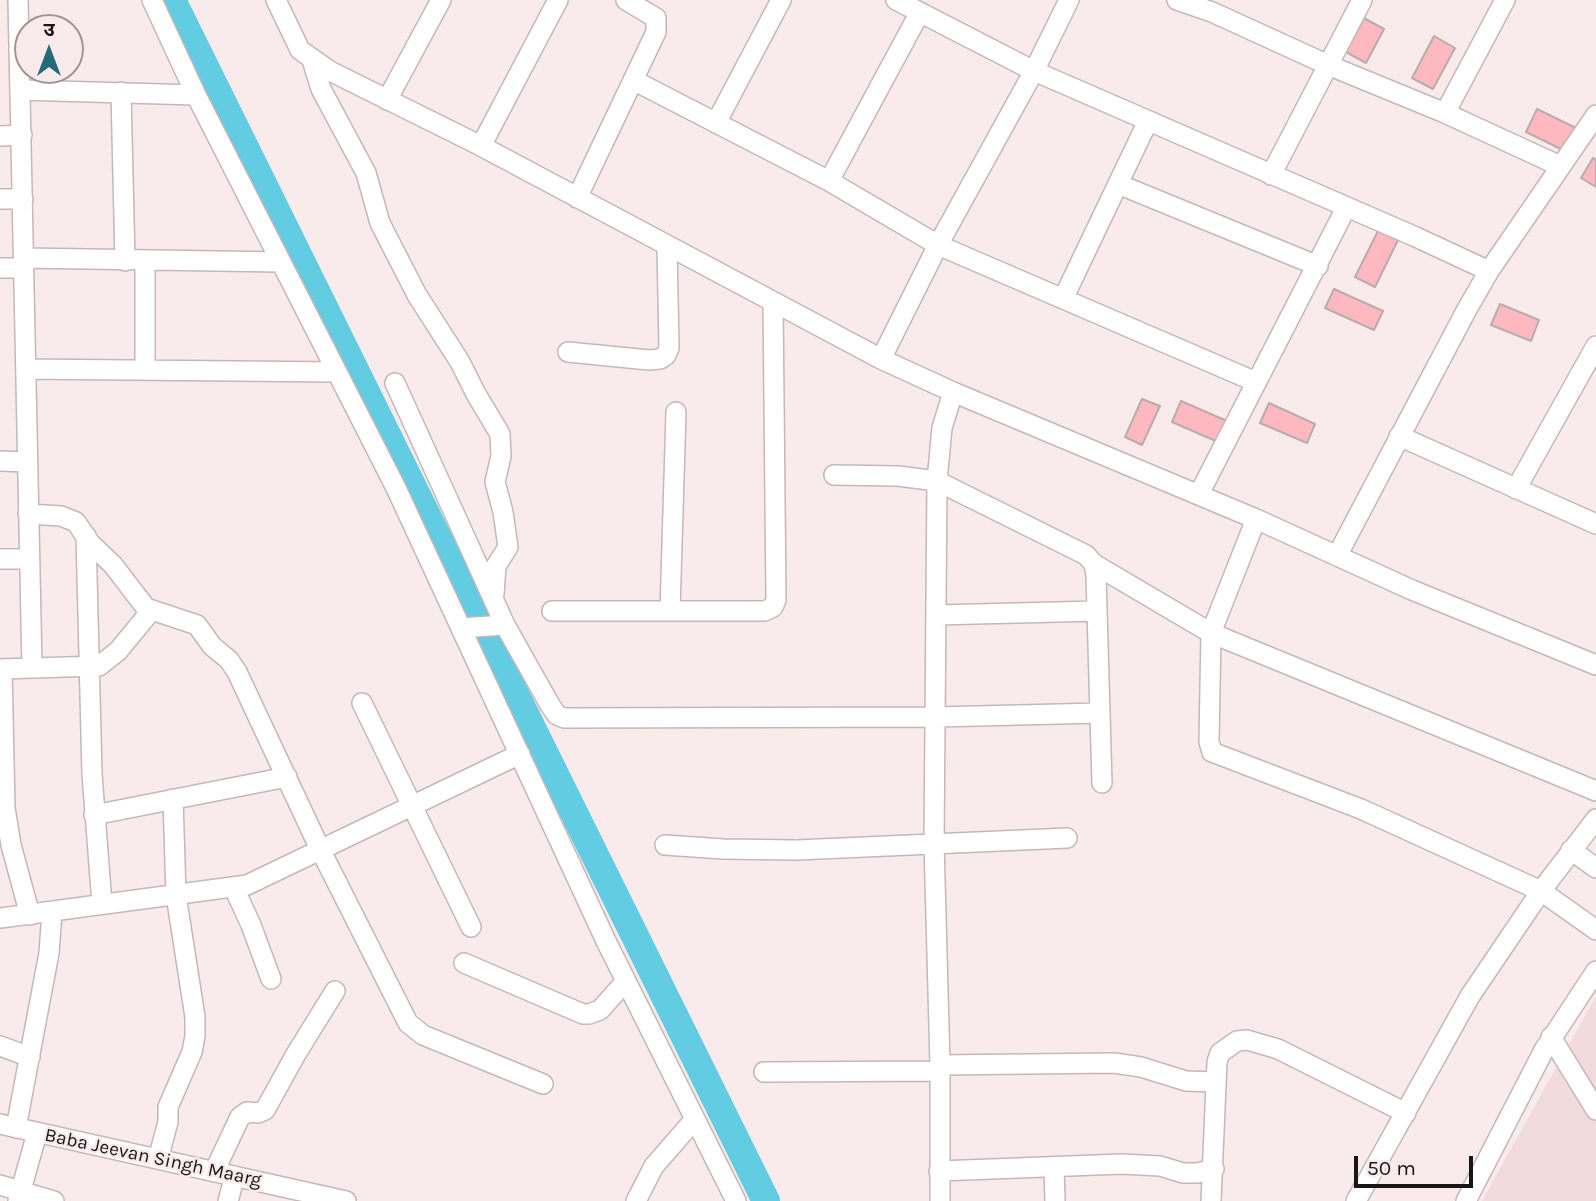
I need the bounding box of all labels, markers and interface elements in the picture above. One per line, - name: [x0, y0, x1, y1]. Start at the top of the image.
- north arrow: [14, 14, 84, 84]
- text: उ: [43, 19, 55, 41]
- street label: Baba Jeevan Singh Maarg: [42, 1124, 264, 1192]
- scale bar: [1358, 1142, 1477, 1186]
- text: 50 m: [1367, 1156, 1416, 1180]

